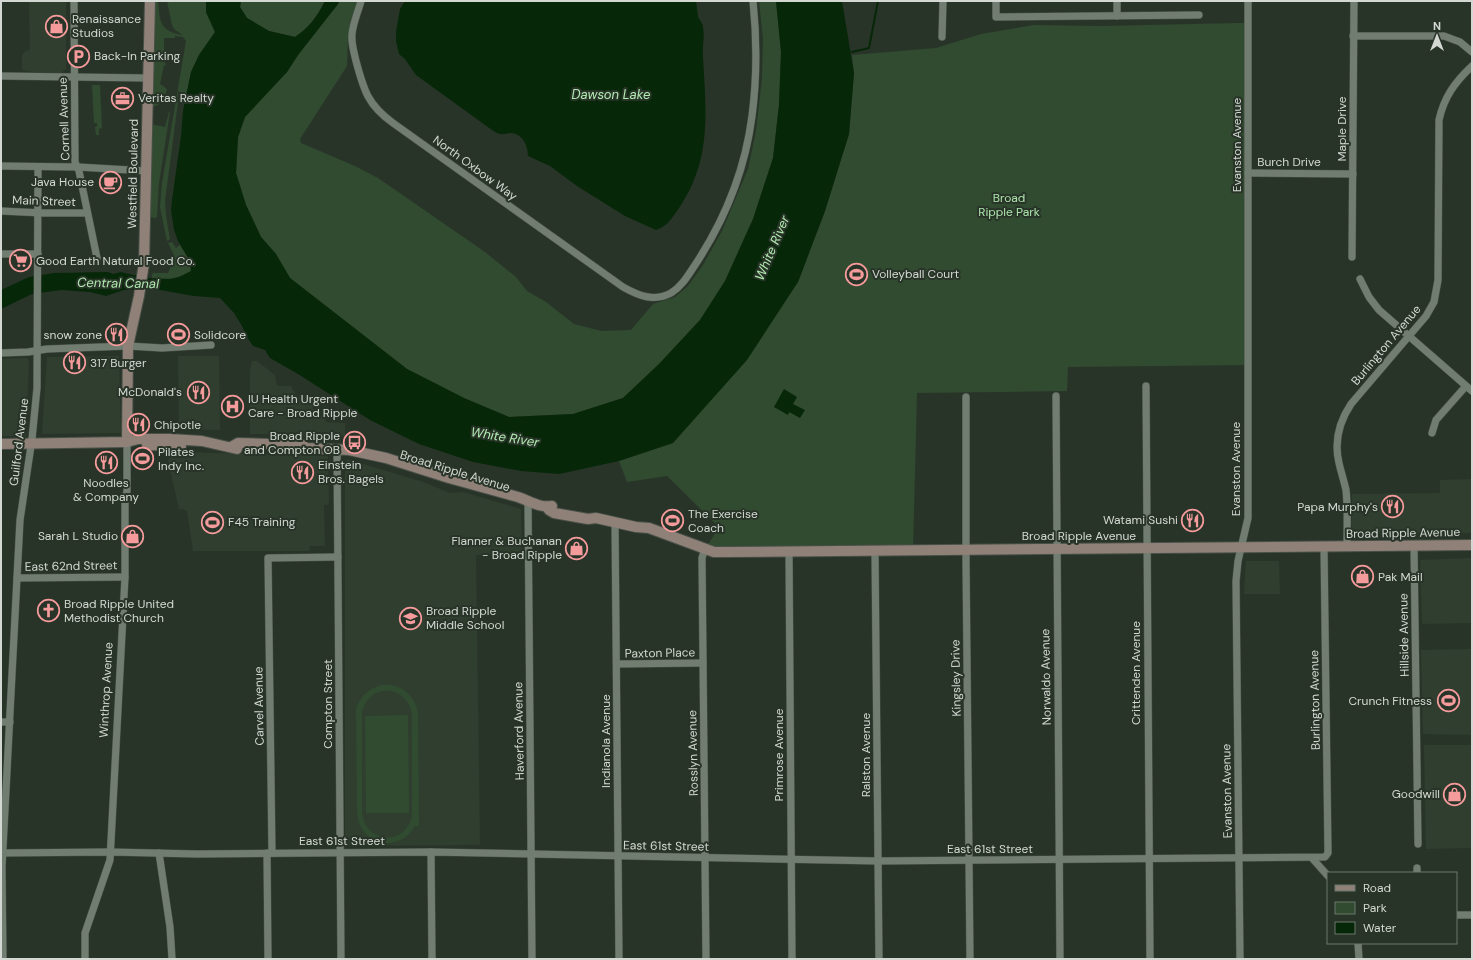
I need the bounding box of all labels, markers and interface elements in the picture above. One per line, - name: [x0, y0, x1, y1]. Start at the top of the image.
- place label: Renaissance Studios: [72, 11, 141, 41]
- shop icon: Renaissance Studios: [44, 13, 70, 39]
- north arrow: [1417, 16, 1457, 56]
- text: N: [1433, 19, 1441, 33]
- parking icon: Back-In Parking: [66, 43, 92, 69]
- place label: Back-In Parking: [94, 48, 181, 64]
- street label: Cornell Avenue: [55, 77, 73, 161]
- office icon: Veritas Realty: [110, 85, 136, 111]
- water label: Dawson Lake: [571, 86, 651, 103]
- place label: Veritas Realty: [138, 90, 214, 106]
- street label: Maple Drive: [1334, 96, 1350, 162]
- street label: Evanston Avenue: [1229, 98, 1245, 192]
- street label: Westfield Boulevard: [124, 119, 142, 229]
- street label: North Oxbow Way: [430, 132, 521, 204]
- street label: Burch Drive: [1257, 154, 1321, 170]
- cafe icon: Java House: [97, 169, 123, 195]
- place label: Java House: [31, 174, 94, 190]
- park label: Broad Ripple Park: [978, 190, 1040, 220]
- street label: Main Street: [12, 192, 76, 210]
- water label: White River: [751, 212, 794, 283]
- supermarket icon: Good Earth Natural Food Co.: [7, 248, 33, 274]
- place label: Good Earth Natural Food Co.: [36, 253, 195, 269]
- sports icon: Volleyball Court: [843, 261, 869, 287]
- place label: Volleyball Court: [872, 266, 960, 282]
- water label: Central Canal: [77, 274, 160, 292]
- street label: Burlington Avenue: [1348, 301, 1424, 389]
- restaurant icon: snow zone: [104, 322, 130, 348]
- sports icon: Solidcore: [166, 322, 192, 348]
- place label: snow zone: [44, 327, 102, 343]
- place label: Solidcore: [194, 327, 246, 343]
- restaurant icon: 317 Burger: [62, 350, 88, 376]
- place label: 317 Burger: [90, 355, 147, 371]
- restaurant icon: McDonald's: [185, 379, 211, 405]
- place label: McDonald's: [118, 384, 182, 400]
- place label: IU Health Urgent Care - Broad Ripple: [248, 391, 358, 421]
- hospital icon: IU Health Urgent Care - Broad Ripple: [220, 393, 246, 419]
- street label: Guilford Avenue: [6, 397, 32, 487]
- restaurant icon: Chipotle: [125, 412, 151, 438]
- place label: Chipotle: [154, 417, 201, 433]
- street label: Evanston Avenue: [1228, 422, 1244, 516]
- water label: White River: [470, 423, 542, 451]
- place label: Broad Ripple and Compton OB: [244, 428, 340, 458]
- bus stop icon: Broad Ripple and Compton OB: [342, 430, 368, 456]
- place label: Pilates Indy Inc.: [158, 444, 204, 474]
- sports icon: Pilates Indy Inc.: [130, 446, 156, 472]
- street label: Broad Ripple Avenue: [398, 447, 512, 495]
- restaurant icon: Noodles & Company: [93, 449, 119, 475]
- place label: Einstein Bros. Bagels: [318, 457, 384, 487]
- restaurant icon: Einstein Bros. Bagels: [289, 459, 315, 485]
- place label: Noodles & Company: [73, 475, 139, 505]
- restaurant icon: Papa Murphy's: [1380, 494, 1406, 520]
- place label: Papa Murphy's: [1297, 499, 1378, 515]
- place label: The Exercise Coach: [688, 506, 758, 536]
- restaurant icon: Watami Sushi: [1180, 507, 1206, 533]
- sports icon: The Exercise Coach: [660, 508, 686, 534]
- sports icon: F45 Training: [200, 509, 226, 535]
- place label: Watami Sushi: [1103, 512, 1178, 528]
- place label: F45 Training: [228, 514, 296, 530]
- shop icon: Sarah L Studio: [120, 523, 146, 549]
- street label: Broad Ripple Avenue: [1346, 524, 1460, 542]
- place label: Sarah L Studio: [38, 528, 118, 544]
- street label: Broad Ripple Avenue: [1022, 528, 1136, 544]
- place label: Flanner & Buchanan - Broad Ripple: [451, 533, 562, 563]
- shop icon: Flanner & Buchanan - Broad Ripple: [564, 535, 590, 561]
- street label: East 62nd Street: [25, 557, 118, 575]
- shop icon: Pak Mail: [1350, 564, 1376, 590]
- place label: Pak Mail: [1378, 569, 1423, 585]
- street label: Hillside Avenue: [1395, 593, 1413, 677]
- place label: Broad Ripple United Methodist Church: [64, 596, 174, 626]
- church icon: Broad Ripple United Methodist Church: [35, 598, 61, 624]
- place label: Broad Ripple Middle School: [426, 603, 504, 633]
- school or university icon: Broad Ripple Middle School: [398, 605, 424, 631]
- street label: Crittenden Avenue: [1128, 621, 1144, 725]
- street label: Norwaldo Avenue: [1037, 628, 1055, 725]
- street label: Kingsley Drive: [947, 639, 965, 717]
- street label: Winthrop Avenue: [96, 642, 117, 738]
- street label: Paxton Place: [624, 644, 696, 662]
- street label: Burlington Avenue: [1306, 650, 1324, 750]
- street label: Compton Street: [320, 659, 336, 749]
- street label: Carvel Avenue: [250, 666, 268, 746]
- street label: Haverford Avenue: [510, 681, 528, 780]
- sports icon: Crunch Fitness: [1435, 688, 1461, 714]
- place label: Crunch Fitness: [1348, 693, 1432, 709]
- street label: Indianola Avenue: [598, 694, 614, 788]
- street label: Primrose Avenue: [771, 708, 787, 802]
- street label: Rosslyn Avenue: [684, 710, 702, 796]
- street label: Ralston Avenue: [858, 713, 874, 797]
- street label: Evanston Avenue: [1218, 743, 1236, 838]
- shop icon: Goodwill: [1442, 781, 1468, 807]
- place label: Goodwill: [1392, 786, 1440, 802]
- street label: East 61st Street: [299, 833, 385, 849]
- street label: East 61st Street: [623, 837, 709, 855]
- street label: East 61st Street: [947, 841, 1033, 857]
- legend: [1327, 872, 1457, 944]
- text: Road: [1363, 880, 1391, 896]
- text: Park: [1363, 900, 1387, 916]
- text: Water: [1363, 920, 1397, 936]

